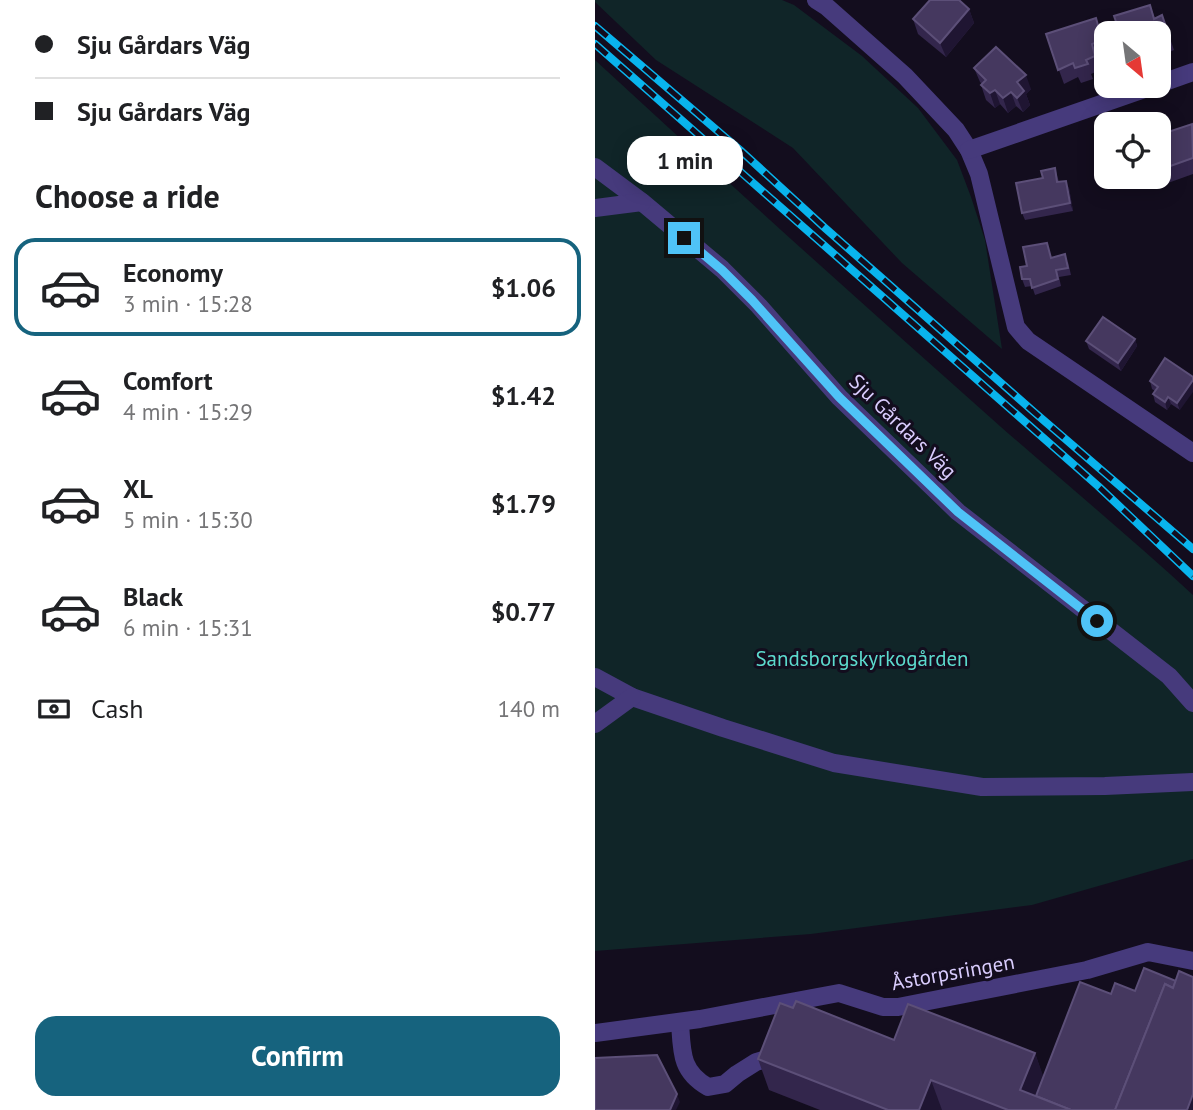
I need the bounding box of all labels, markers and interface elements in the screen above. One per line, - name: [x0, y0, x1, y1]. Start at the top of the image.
- north arrow: [1094, 21, 1171, 98]
- map controls: [1094, 21, 1171, 189]
- text: Sju Gårdars Väg: [77, 28, 250, 61]
- text: Sju Gårdars Väg: [77, 95, 250, 128]
- button: locate: [1094, 112, 1171, 189]
- callout: 1 min: [626, 136, 742, 186]
- text: 1 min: [657, 146, 713, 175]
- text: Choose a ride: [35, 175, 220, 217]
- route end: [668, 222, 700, 254]
- icon: car: [39, 256, 102, 319]
- text: Economy: [123, 256, 223, 289]
- text: $1.06: [491, 271, 556, 304]
- text: 3 min · 15:28: [123, 289, 253, 318]
- icon: car: [39, 364, 102, 427]
- text: Comfort: [123, 364, 213, 397]
- street label: Sju Gårdars Väg: [843, 368, 963, 484]
- text: $1.42: [491, 379, 556, 412]
- text: 4 min · 15:29: [123, 397, 253, 426]
- icon: car: [39, 472, 102, 535]
- text: XL: [123, 472, 153, 505]
- text: $1.79: [491, 487, 556, 520]
- text: 5 min · 15:30: [123, 505, 253, 534]
- icon: car: [39, 580, 102, 643]
- text: Black: [123, 580, 183, 613]
- text: $0.77: [491, 595, 556, 628]
- route start: [1081, 605, 1113, 637]
- text: 6 min · 15:31: [123, 613, 253, 642]
- park label: Sandsborgskyrkogården: [755, 645, 969, 672]
- icon: cash: [35, 690, 73, 728]
- text: Cash: [91, 692, 143, 725]
- text: 140 m: [498, 694, 560, 723]
- street label: Åstorpsringen: [889, 948, 1017, 996]
- button: Confirm: [35, 1016, 560, 1096]

